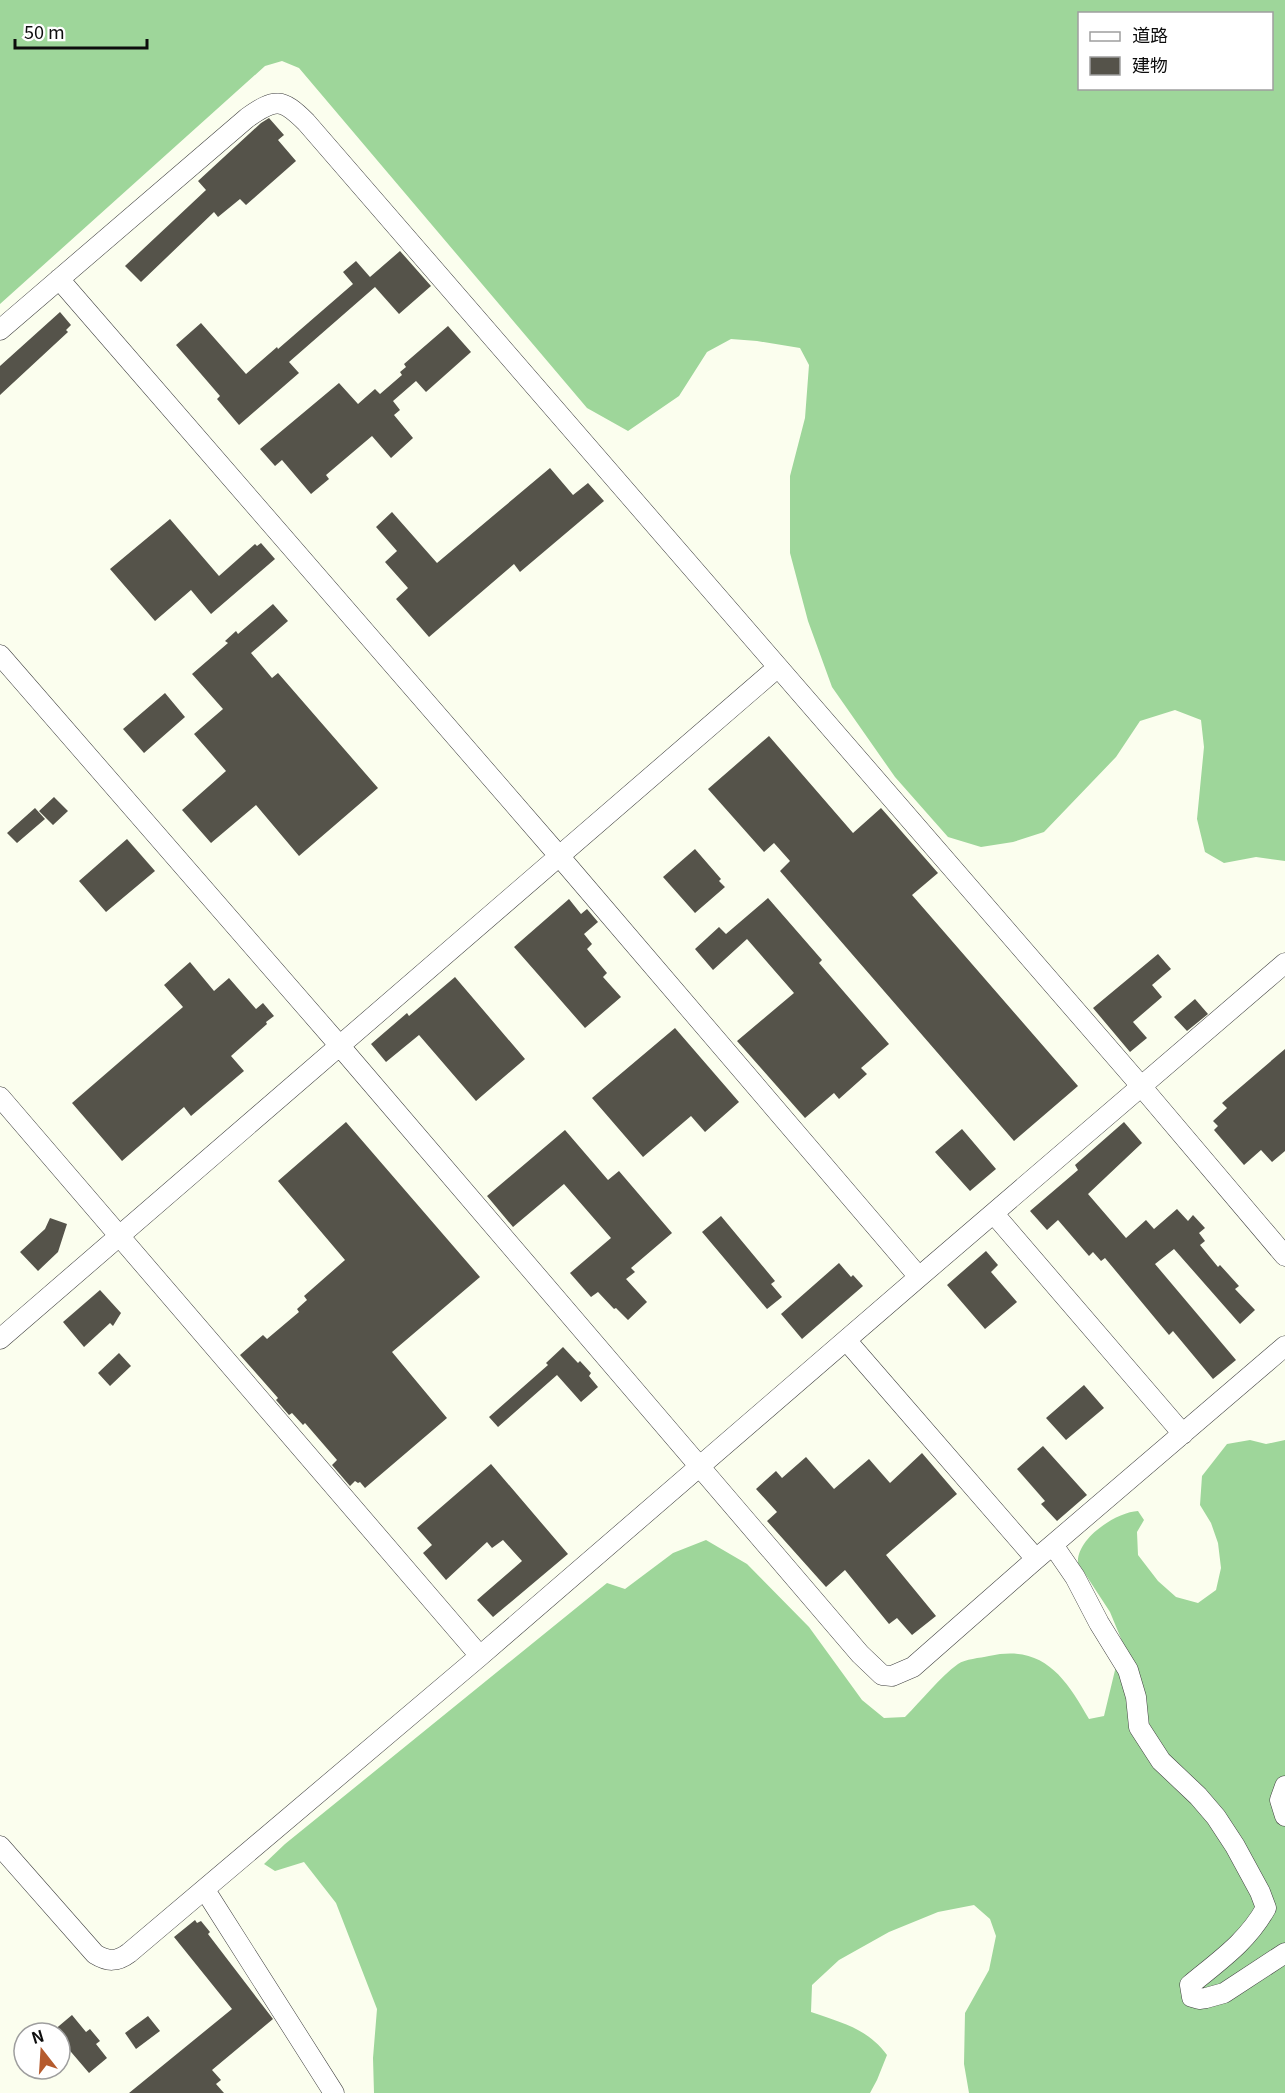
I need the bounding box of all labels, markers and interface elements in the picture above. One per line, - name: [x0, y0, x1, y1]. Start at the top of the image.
- scale bar: [15, 12, 147, 50]
- legend: [1078, 12, 1273, 90]
- text: 50 m: [24, 18, 65, 44]
- text: 道路: [1132, 21, 1168, 47]
- text: 建物: [1132, 51, 1168, 77]
- north arrow: [12, 2021, 72, 2081]
- text: N: [28, 2022, 47, 2049]

